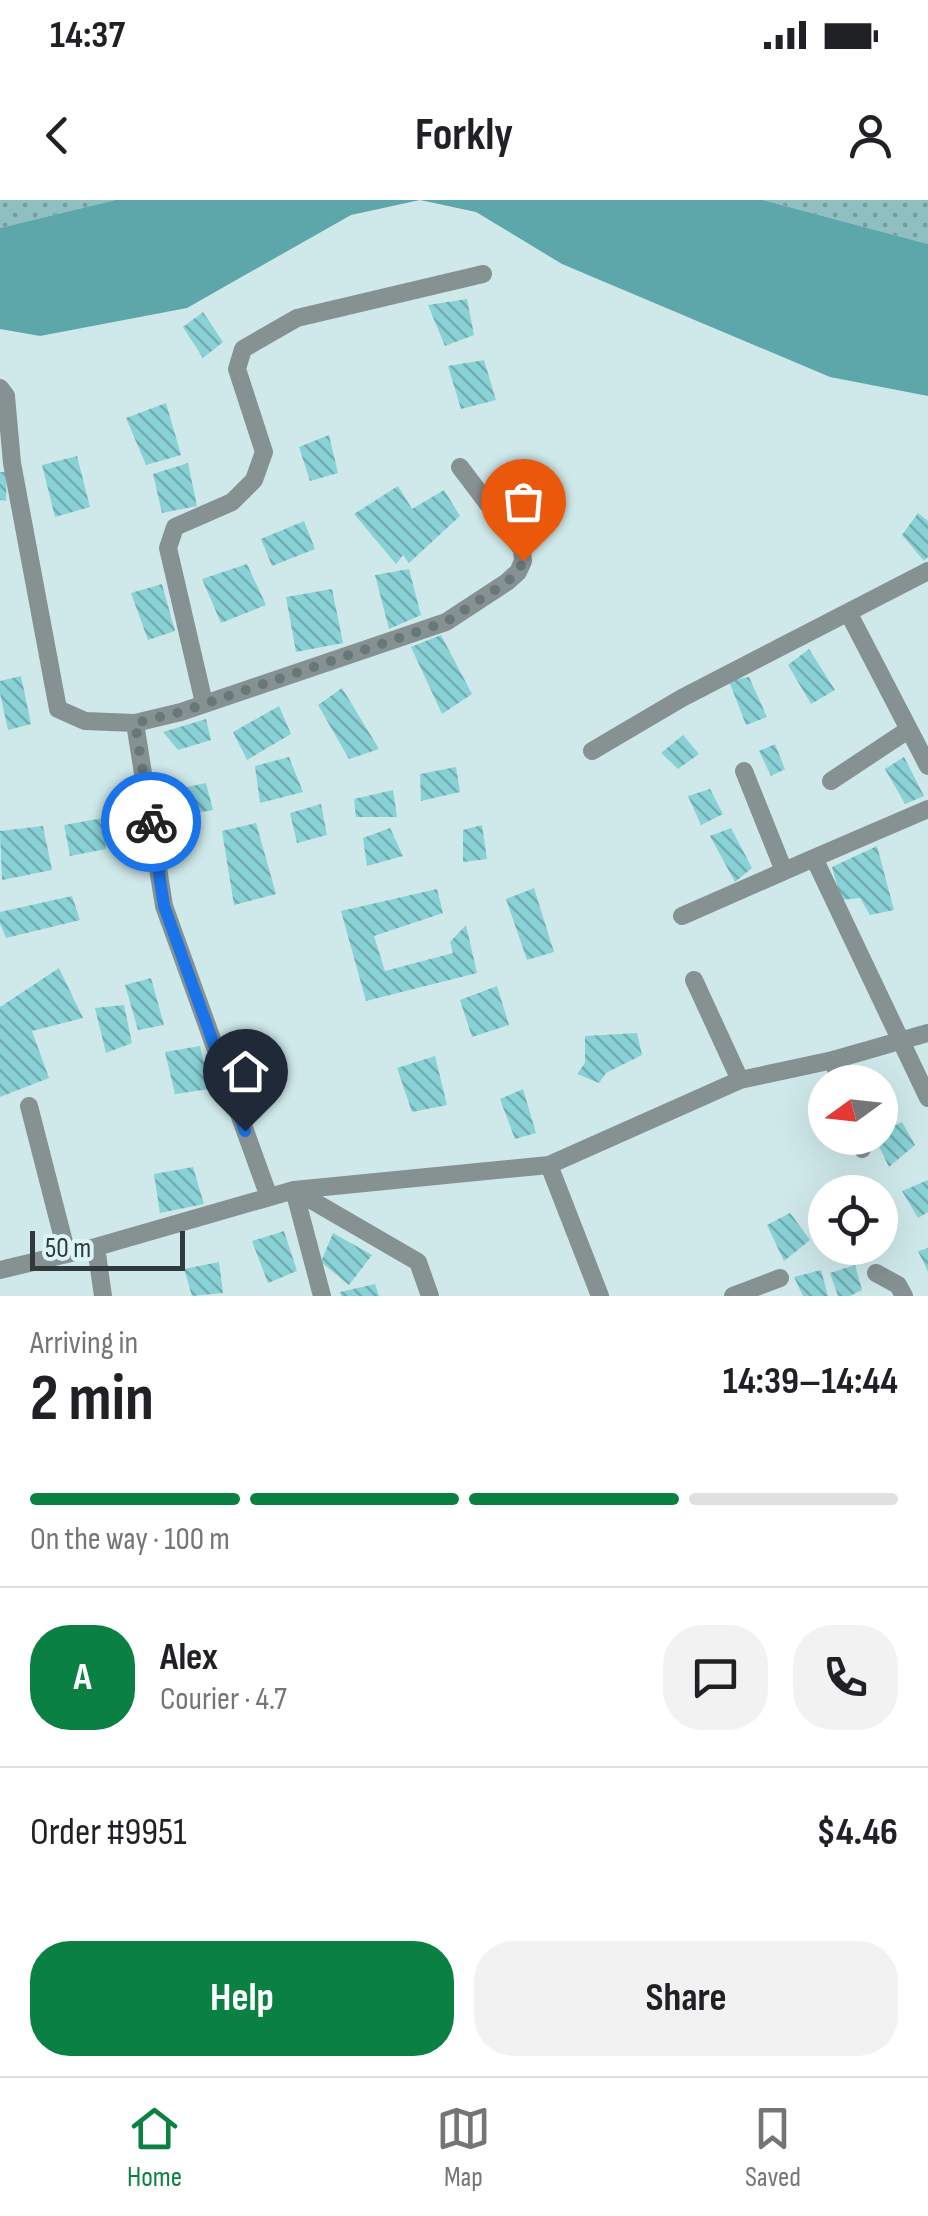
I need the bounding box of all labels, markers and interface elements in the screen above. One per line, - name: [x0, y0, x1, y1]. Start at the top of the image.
- text: 14:37: [50, 13, 125, 58]
- icon: back: [30, 108, 85, 163]
- text: Forkly: [415, 108, 513, 163]
- icon: person: [843, 108, 898, 163]
- pin: [481, 459, 566, 562]
- icon: bag: [496, 474, 551, 529]
- courier: [101, 772, 201, 872]
- icon: bike: [124, 795, 179, 850]
- pin: [203, 1029, 288, 1132]
- icon: home: [218, 1044, 273, 1099]
- north arrow: [808, 1065, 898, 1155]
- map controls: [808, 1065, 898, 1265]
- button: locate: [808, 1175, 898, 1265]
- scale bar: [30, 1226, 185, 1270]
- text: 50 m: [45, 1232, 91, 1265]
- text: Arriving in: [30, 1324, 138, 1363]
- text: 14:39–14:44: [723, 1359, 898, 1404]
- text: 2 min: [30, 1361, 154, 1439]
- text: On the way · 100 m: [30, 1520, 230, 1559]
- button: chat: [663, 1625, 768, 1730]
- button: phone: [793, 1625, 898, 1730]
- text: Alex: [160, 1635, 218, 1680]
- text: A: [73, 1655, 92, 1700]
- text: Courier · 4.7: [160, 1680, 287, 1719]
- text: Order #9951: [30, 1810, 187, 1855]
- text: $4.46: [816, 1810, 898, 1855]
- button: Help: [30, 1941, 454, 2056]
- button: Share: [474, 1941, 898, 2056]
- tab: Home: [127, 2101, 182, 2194]
- tab: Map: [436, 2101, 491, 2194]
- tab: Saved: [745, 2101, 801, 2194]

